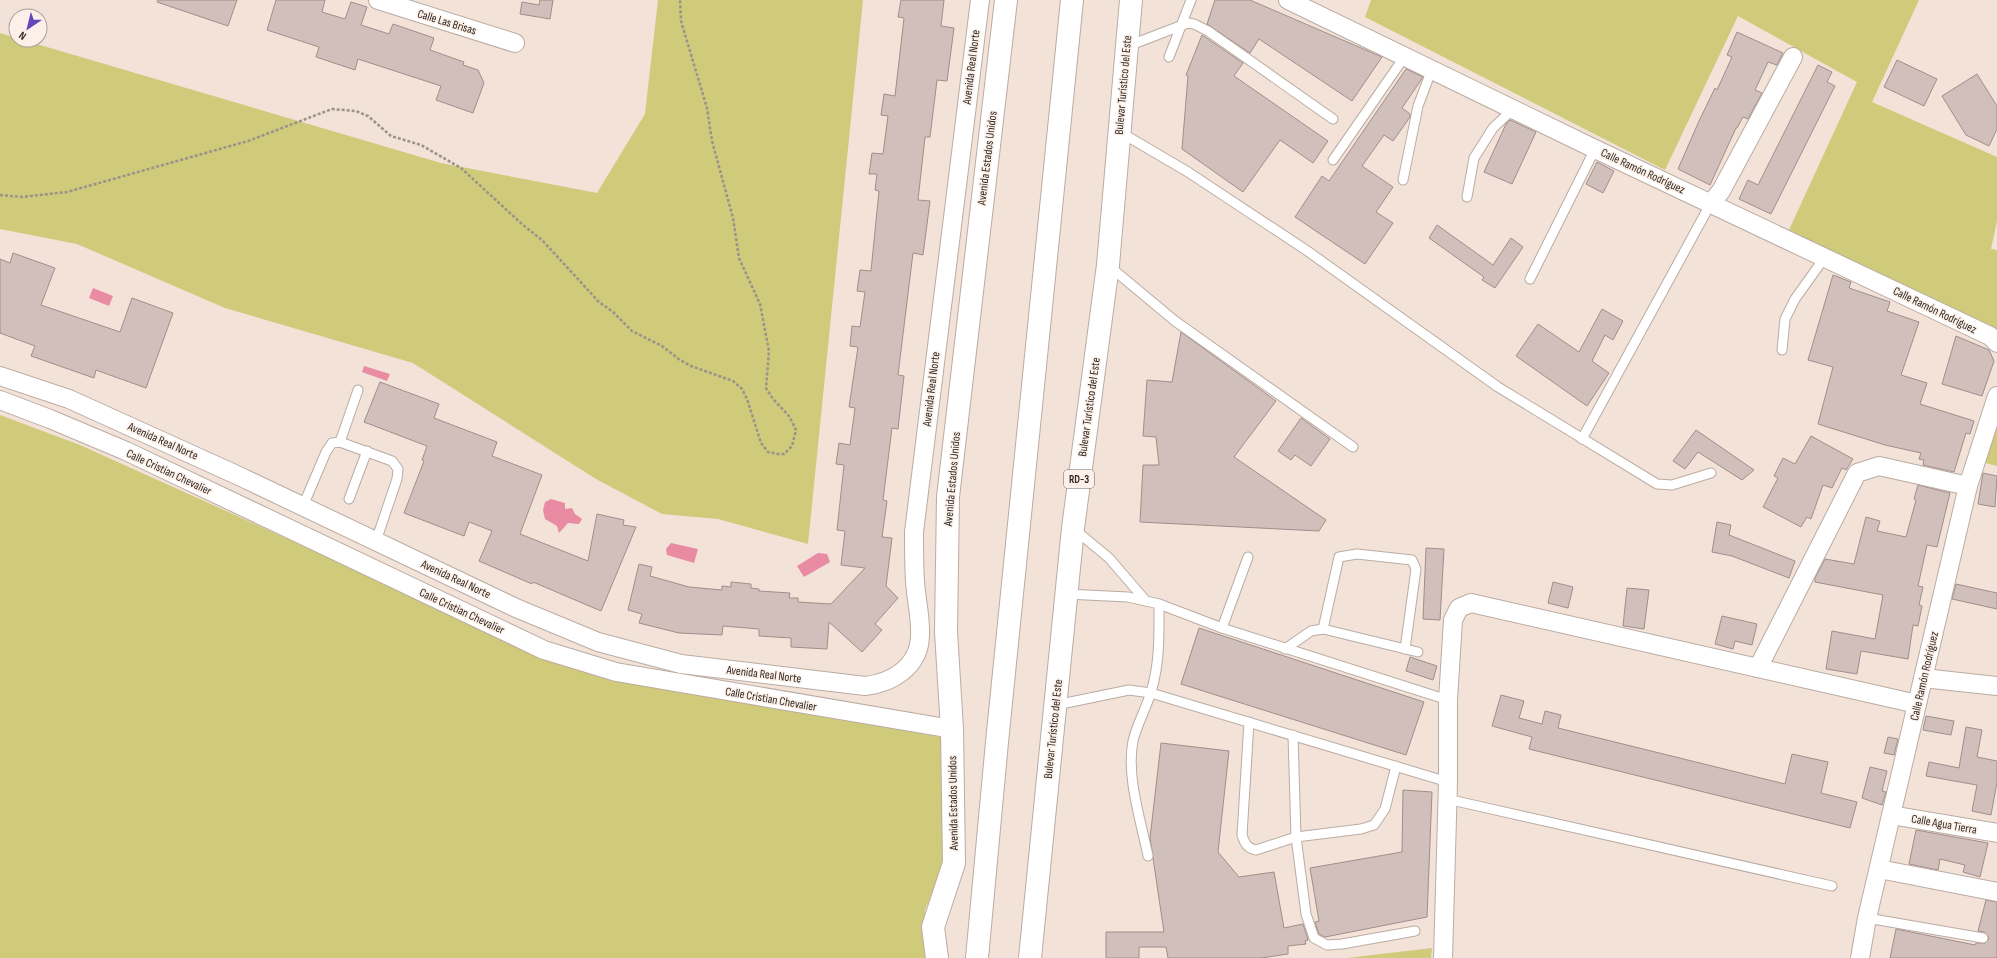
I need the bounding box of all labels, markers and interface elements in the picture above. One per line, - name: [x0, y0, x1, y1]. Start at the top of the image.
- street label: Calle Las Brisas: [416, 6, 478, 39]
- north arrow: [8, 8, 48, 48]
- text: N: [16, 29, 29, 43]
- street label: Avenida Real Norte: [959, 29, 984, 106]
- street label: Bulevar Turístico del Este: [1112, 34, 1135, 135]
- street label: Avenida Estados Unidos: [974, 110, 1001, 207]
- street label: Calle Ramón Rodríguez: [1598, 145, 1688, 198]
- street label: Calle Ramón Rodríguez: [1891, 284, 1980, 337]
- street label: Avenida Real Norte: [919, 351, 944, 428]
- street label: Bulevar Turístico del Este: [1075, 356, 1104, 458]
- street label: Avenida Real Norte: [124, 419, 200, 464]
- street label: Avenida Estados Unidos: [941, 431, 964, 528]
- street label: Calle Cristian Chevalier: [124, 446, 214, 499]
- road number: RD-3: [1064, 470, 1094, 488]
- street label: Avenida Real Norte: [418, 556, 493, 602]
- street label: Calle Cristian Chevalier: [417, 585, 507, 638]
- street label: Calle Ramón Rodríguez: [1907, 629, 1942, 722]
- street label: Avenida Real Norte: [725, 662, 802, 687]
- street label: Bulevar Turístico del Este: [1041, 678, 1066, 780]
- street label: Calle Cristian Chevalier: [724, 684, 818, 715]
- street label: Avenida Estados Unidos: [945, 756, 962, 851]
- street label: Calle Agua Tierra: [1910, 811, 1978, 838]

